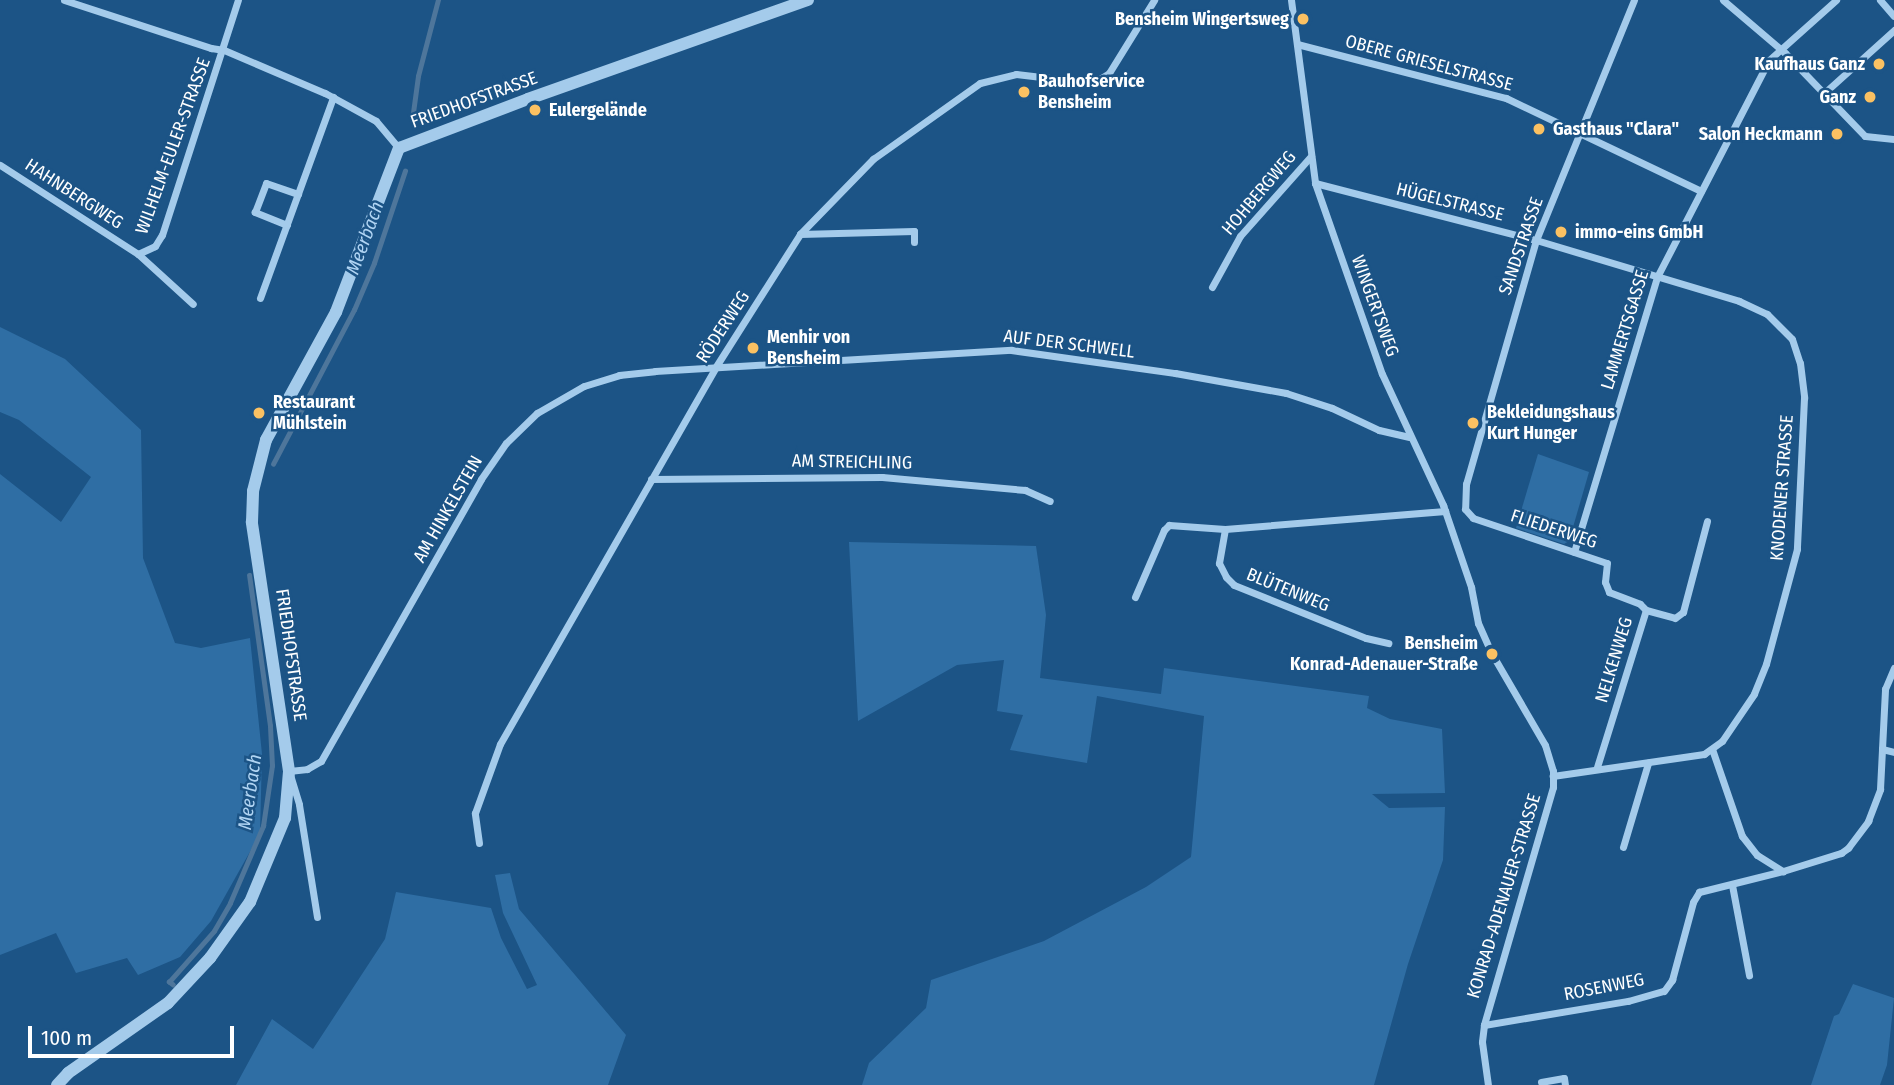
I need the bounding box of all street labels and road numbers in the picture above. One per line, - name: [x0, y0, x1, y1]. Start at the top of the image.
- street label: OBERE GRIESELSTRASSE: [1343, 30, 1515, 96]
- street label: WILHELM-EULER-STRASSE: [131, 55, 215, 237]
- street label: FRIEDHOFSTRASSE: [408, 67, 540, 133]
- street label: HOHBERGWEG: [1217, 146, 1301, 240]
- street label: HAHNBERGWEG: [21, 154, 127, 234]
- street label: HÜGELSTRASSE: [1394, 178, 1506, 226]
- street label: SANDSTRASSE: [1494, 194, 1548, 298]
- street label: WINGERTSWEG: [1347, 252, 1403, 360]
- street label: LAMMERTSGASSE: [1597, 268, 1653, 392]
- street label: RÖDERWEG: [692, 287, 754, 367]
- street label: AUF DER SCHWELL: [1002, 325, 1136, 363]
- street label: KNODENER STRASSE: [1766, 414, 1798, 562]
- street label: AM STREICHLING: [792, 450, 912, 474]
- street label: AM HINKELSTEIN: [409, 452, 487, 566]
- street label: FLIEDERWEG: [1508, 505, 1600, 553]
- street label: BLÜTENWEG: [1243, 564, 1333, 616]
- street label: FRIEDHOFSTRASSE: [271, 588, 311, 722]
- street label: NELKENWEG: [1591, 615, 1637, 705]
- street label: KONRAD-ADENAUER-STRASSE: [1463, 791, 1545, 1001]
- street label: ROSENWEG: [1562, 969, 1646, 1005]

